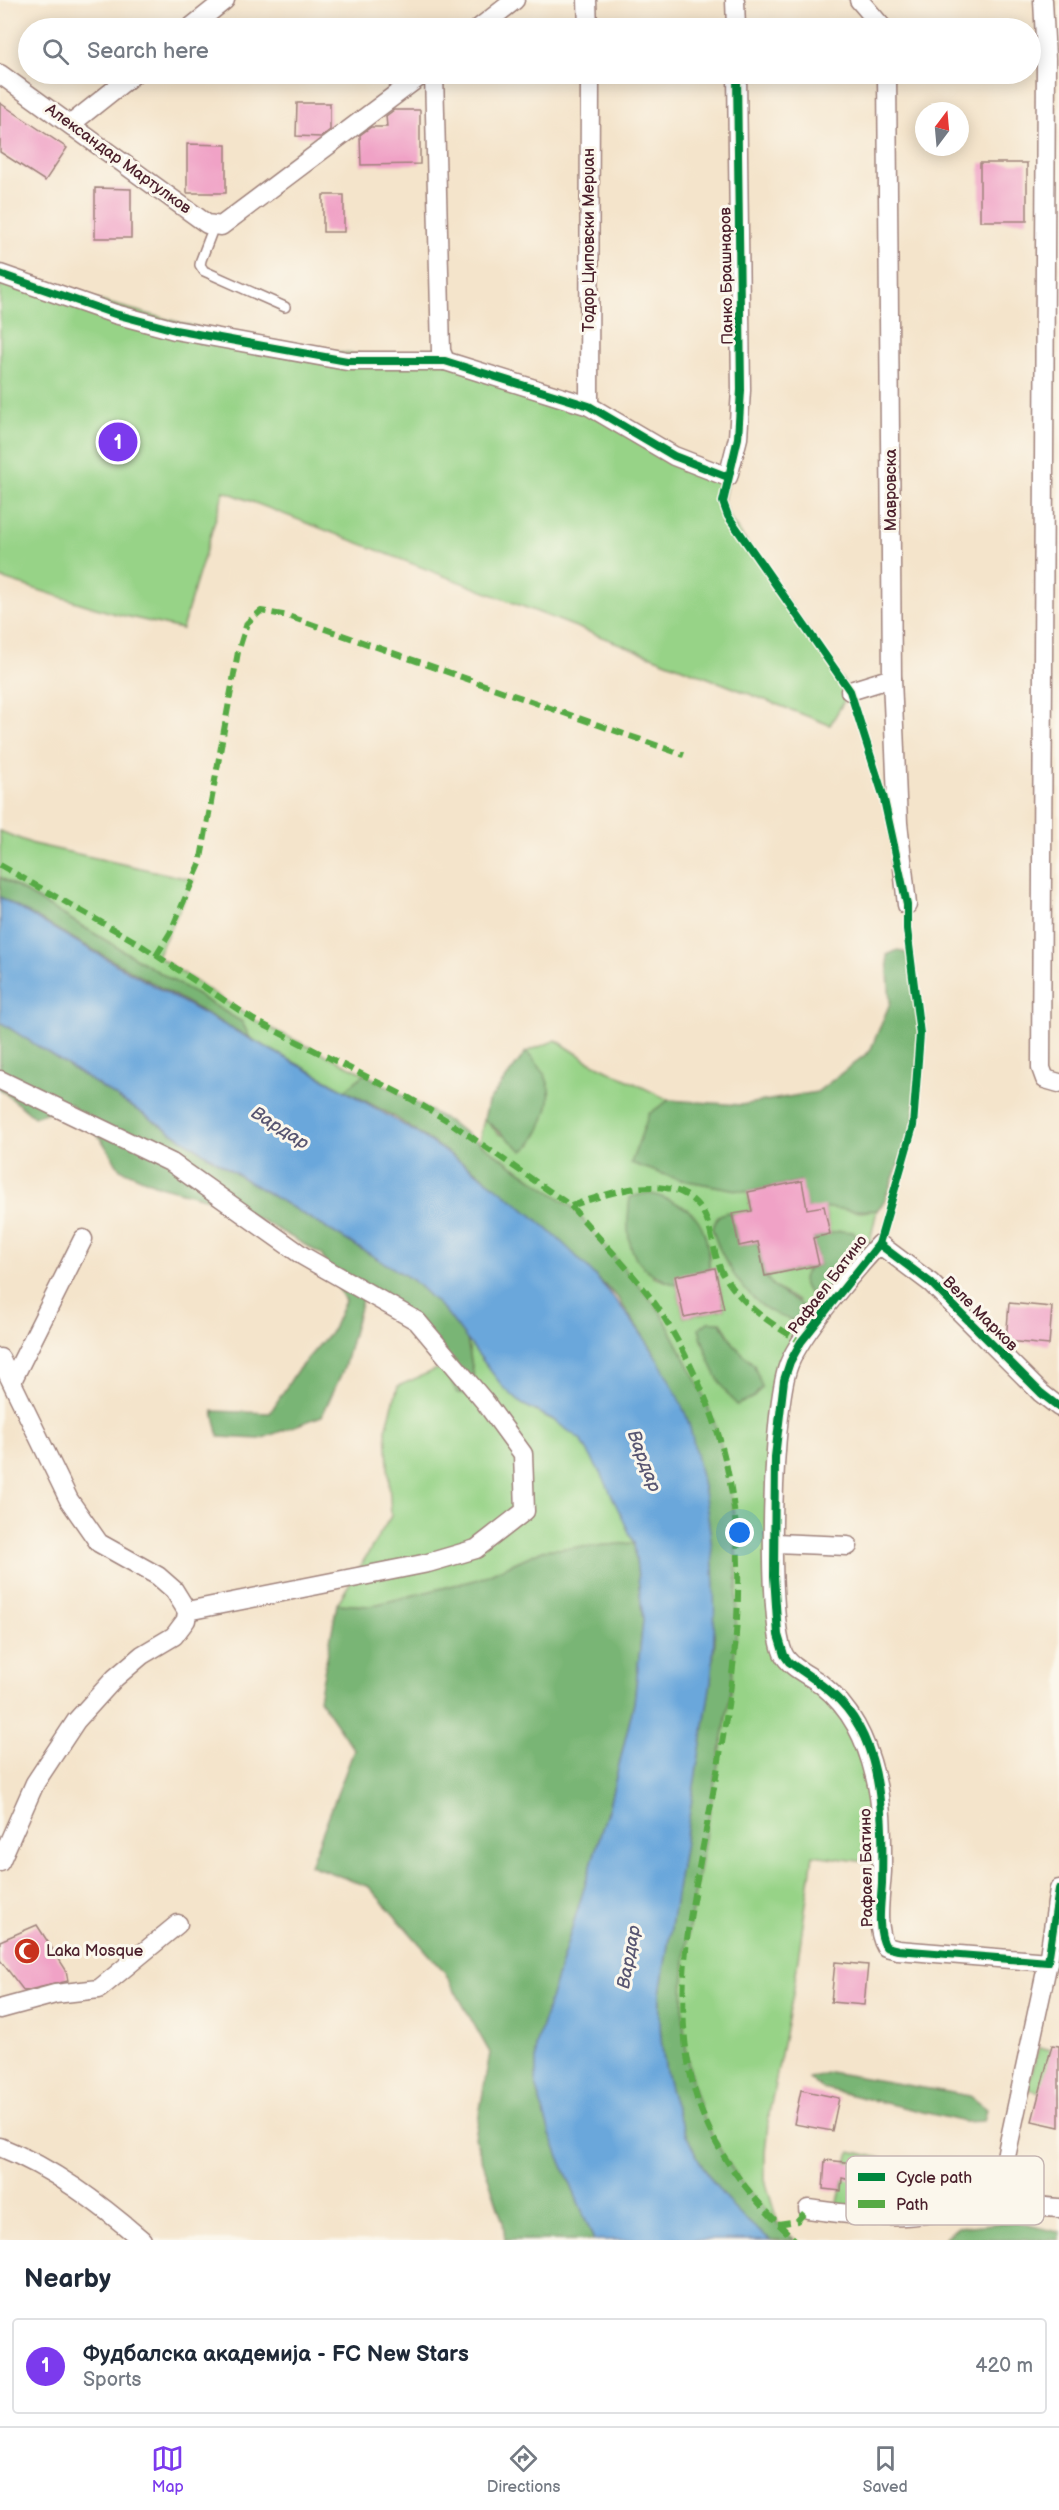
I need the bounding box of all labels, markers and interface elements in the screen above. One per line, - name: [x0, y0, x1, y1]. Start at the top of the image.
- search box: [18, 18, 1041, 84]
- icon: search: [39, 35, 72, 68]
- text: Search here: [87, 38, 209, 65]
- street label: Александар Мартулков: [41, 99, 195, 219]
- north arrow: [915, 102, 969, 156]
- street label: Тодор Циповски Мерџан: [580, 148, 599, 332]
- street label: Панко Брашнаров: [716, 206, 738, 345]
- pin: 1: [98, 420, 138, 464]
- street label: Мавровска: [882, 448, 901, 531]
- water label: Вардар: [247, 1102, 313, 1154]
- street label: Рафаел Батино: [785, 1232, 871, 1338]
- street label: Веле Марков: [939, 1273, 1022, 1356]
- water label: Вардар: [623, 1427, 665, 1495]
- your location: [725, 1518, 754, 1547]
- street label: Рафаел Батино: [856, 1808, 878, 1928]
- water label: Вардар: [613, 1924, 645, 1990]
- mosque icon: Laka Mosque: [12, 1936, 42, 1966]
- place label: Laka Mosque: [46, 1942, 144, 1961]
- legend: [846, 2156, 1044, 2225]
- text: Cycle path: [896, 2169, 972, 2188]
- text: Path: [896, 2196, 928, 2215]
- text: Nearby: [24, 2264, 111, 2295]
- text: Фудбалска академија - FC New Stars: [83, 2341, 469, 2368]
- text: 1: [41, 2354, 50, 2378]
- text: 420 m: [975, 2354, 1033, 2378]
- text: Sports: [83, 2368, 141, 2392]
- tab: Map: [151, 2442, 184, 2497]
- tab: Directions: [487, 2442, 560, 2497]
- tab: Saved: [863, 2442, 908, 2497]

